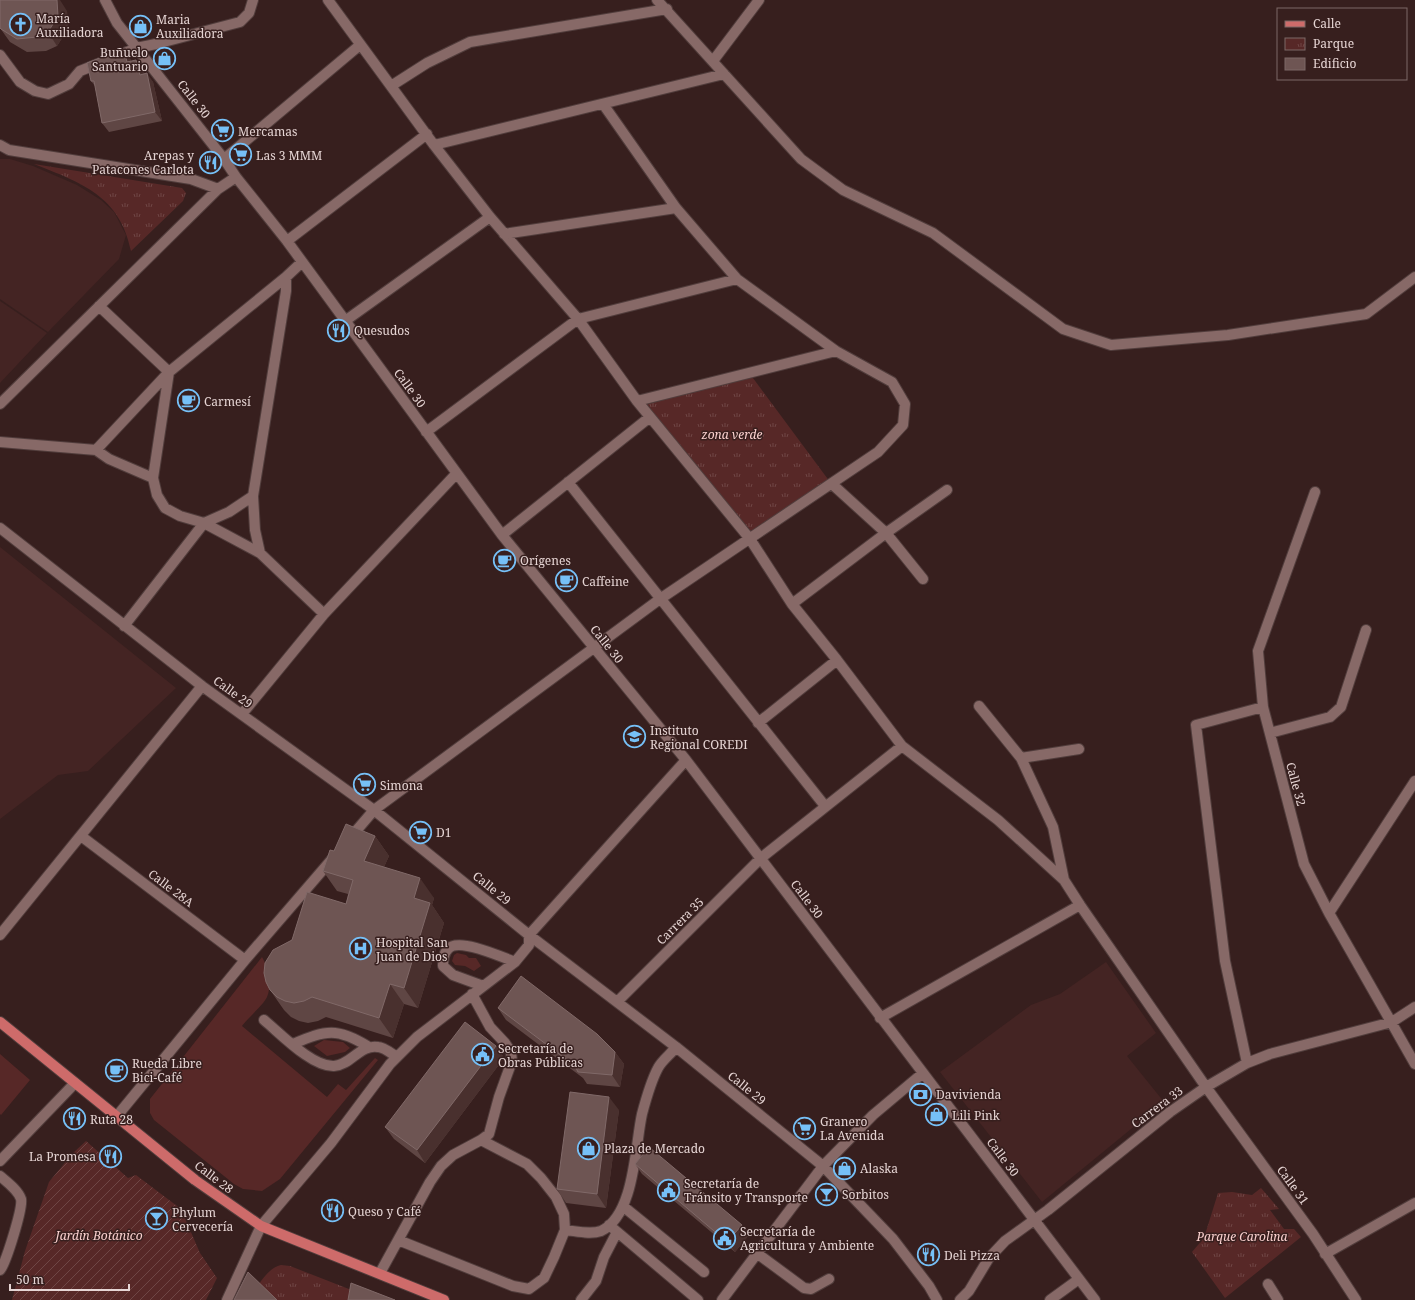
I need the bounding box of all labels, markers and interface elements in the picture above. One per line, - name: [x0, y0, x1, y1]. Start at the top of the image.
- legend: [1277, 8, 1407, 80]
- place label: María Auxiliadora: [36, 10, 104, 41]
- place label: Maria Auxiliadora: [156, 11, 224, 42]
- church icon: María Auxiliadora: [8, 12, 34, 38]
- shop icon: Maria Auxiliadora: [128, 13, 154, 39]
- text: Calle: [1313, 15, 1341, 32]
- text: Parque: [1313, 35, 1354, 52]
- place label: Buñuelo Santuario: [92, 44, 148, 75]
- shop icon: Buñuelo Santuario: [151, 46, 177, 72]
- text: Edificio: [1313, 55, 1356, 72]
- street label: Calle 30: [174, 76, 215, 122]
- supermarket icon: Mercamas: [210, 118, 236, 144]
- place label: Mercamas: [238, 123, 298, 140]
- supermarket icon: Las 3 MMM: [228, 142, 254, 168]
- place label: Arepas y Patacones Carlota: [92, 147, 194, 178]
- place label: Las 3 MMM: [256, 147, 322, 164]
- restaurant icon: Arepas y Patacones Carlota: [197, 149, 223, 175]
- restaurant icon: Quesudos: [325, 317, 351, 343]
- place label: Quesudos: [354, 322, 410, 339]
- street label: Calle 30: [390, 365, 430, 411]
- cafe icon: Carmesí: [175, 388, 201, 414]
- place label: Carmesí: [204, 393, 251, 410]
- park label: zona verde: [701, 426, 763, 443]
- cafe icon: Orígenes: [491, 547, 517, 573]
- place label: Orígenes: [520, 552, 571, 569]
- cafe icon: Caffeine: [554, 568, 580, 594]
- place label: Caffeine: [582, 573, 629, 590]
- street label: Calle 30: [586, 621, 628, 667]
- street label: Calle 29: [210, 672, 256, 712]
- place label: Instituto Regional COREDI: [650, 722, 748, 753]
- school or university icon: Instituto Regional COREDI: [621, 724, 647, 750]
- street label: Calle 32: [1282, 760, 1310, 808]
- supermarket icon: Simona: [351, 772, 377, 798]
- place label: Simona: [380, 777, 423, 794]
- supermarket icon: D1: [408, 819, 434, 845]
- place label: D1: [436, 824, 451, 841]
- street label: Calle 28A: [145, 865, 198, 911]
- street label: Calle 29: [469, 867, 515, 909]
- street label: Calle 30: [787, 876, 827, 922]
- street label: Carrera 35: [653, 894, 707, 948]
- place label: Hospital San Juan de Dios: [375, 934, 448, 965]
- hospital icon: Hospital San Juan de Dios: [347, 936, 373, 962]
- place label: Secretaría de Obras Públicas: [498, 1040, 583, 1071]
- public building icon: Secretaría de Obras Públicas: [469, 1042, 495, 1068]
- place label: Rueda Libre Bici-Café: [132, 1055, 202, 1086]
- cafe icon: Rueda Libre Bici-Café: [103, 1057, 129, 1083]
- street label: Calle 29: [724, 1067, 770, 1109]
- bank icon: Davivienda: [908, 1081, 934, 1107]
- street label: Carrera 33: [1128, 1082, 1187, 1132]
- place label: Davivienda: [936, 1086, 1002, 1103]
- shop icon: Lili Pink: [924, 1102, 950, 1128]
- restaurant icon: Ruta 28: [62, 1106, 88, 1132]
- place label: Lili Pink: [952, 1107, 1001, 1124]
- place label: Ruta 28: [90, 1111, 133, 1128]
- place label: Granero La Avenida: [820, 1113, 884, 1144]
- supermarket icon: Granero La Avenida: [792, 1115, 818, 1141]
- street label: Calle 30: [983, 1134, 1023, 1180]
- shop icon: Plaza de Mercado: [575, 1135, 601, 1161]
- place label: Plaza de Mercado: [604, 1140, 705, 1157]
- restaurant icon: La Promesa: [98, 1143, 124, 1169]
- place label: La Promesa: [29, 1148, 96, 1165]
- shop icon: Alaska: [832, 1155, 858, 1181]
- street label: Calle 28: [191, 1157, 237, 1197]
- place label: Alaska: [860, 1160, 898, 1177]
- street label: Calle 31: [1273, 1162, 1313, 1208]
- place label: Secretaría de Tránsito y Transporte: [684, 1175, 808, 1206]
- public building icon: Secretaría de Tránsito y Transporte: [655, 1177, 681, 1203]
- bar icon: Sorbitos: [814, 1181, 840, 1207]
- place label: Sorbitos: [842, 1186, 889, 1203]
- restaurant icon: Queso y Café: [320, 1198, 346, 1224]
- place label: Queso y Café: [348, 1203, 421, 1220]
- place label: Phylum Cervecería: [172, 1204, 234, 1235]
- bar icon: Phylum Cervecería: [143, 1206, 169, 1232]
- place label: Secretaría de Agricultura y Ambiente: [740, 1223, 874, 1254]
- public building icon: Secretaría de Agricultura y Ambiente: [712, 1225, 738, 1251]
- park label: Jardín Botánico: [53, 1227, 143, 1244]
- park label: Parque Carolina: [1196, 1228, 1287, 1245]
- restaurant icon: Deli Pizza: [916, 1242, 942, 1268]
- place label: Deli Pizza: [944, 1247, 1000, 1264]
- scale bar: [10, 1266, 129, 1292]
- text: 50 m: [16, 1271, 44, 1288]

